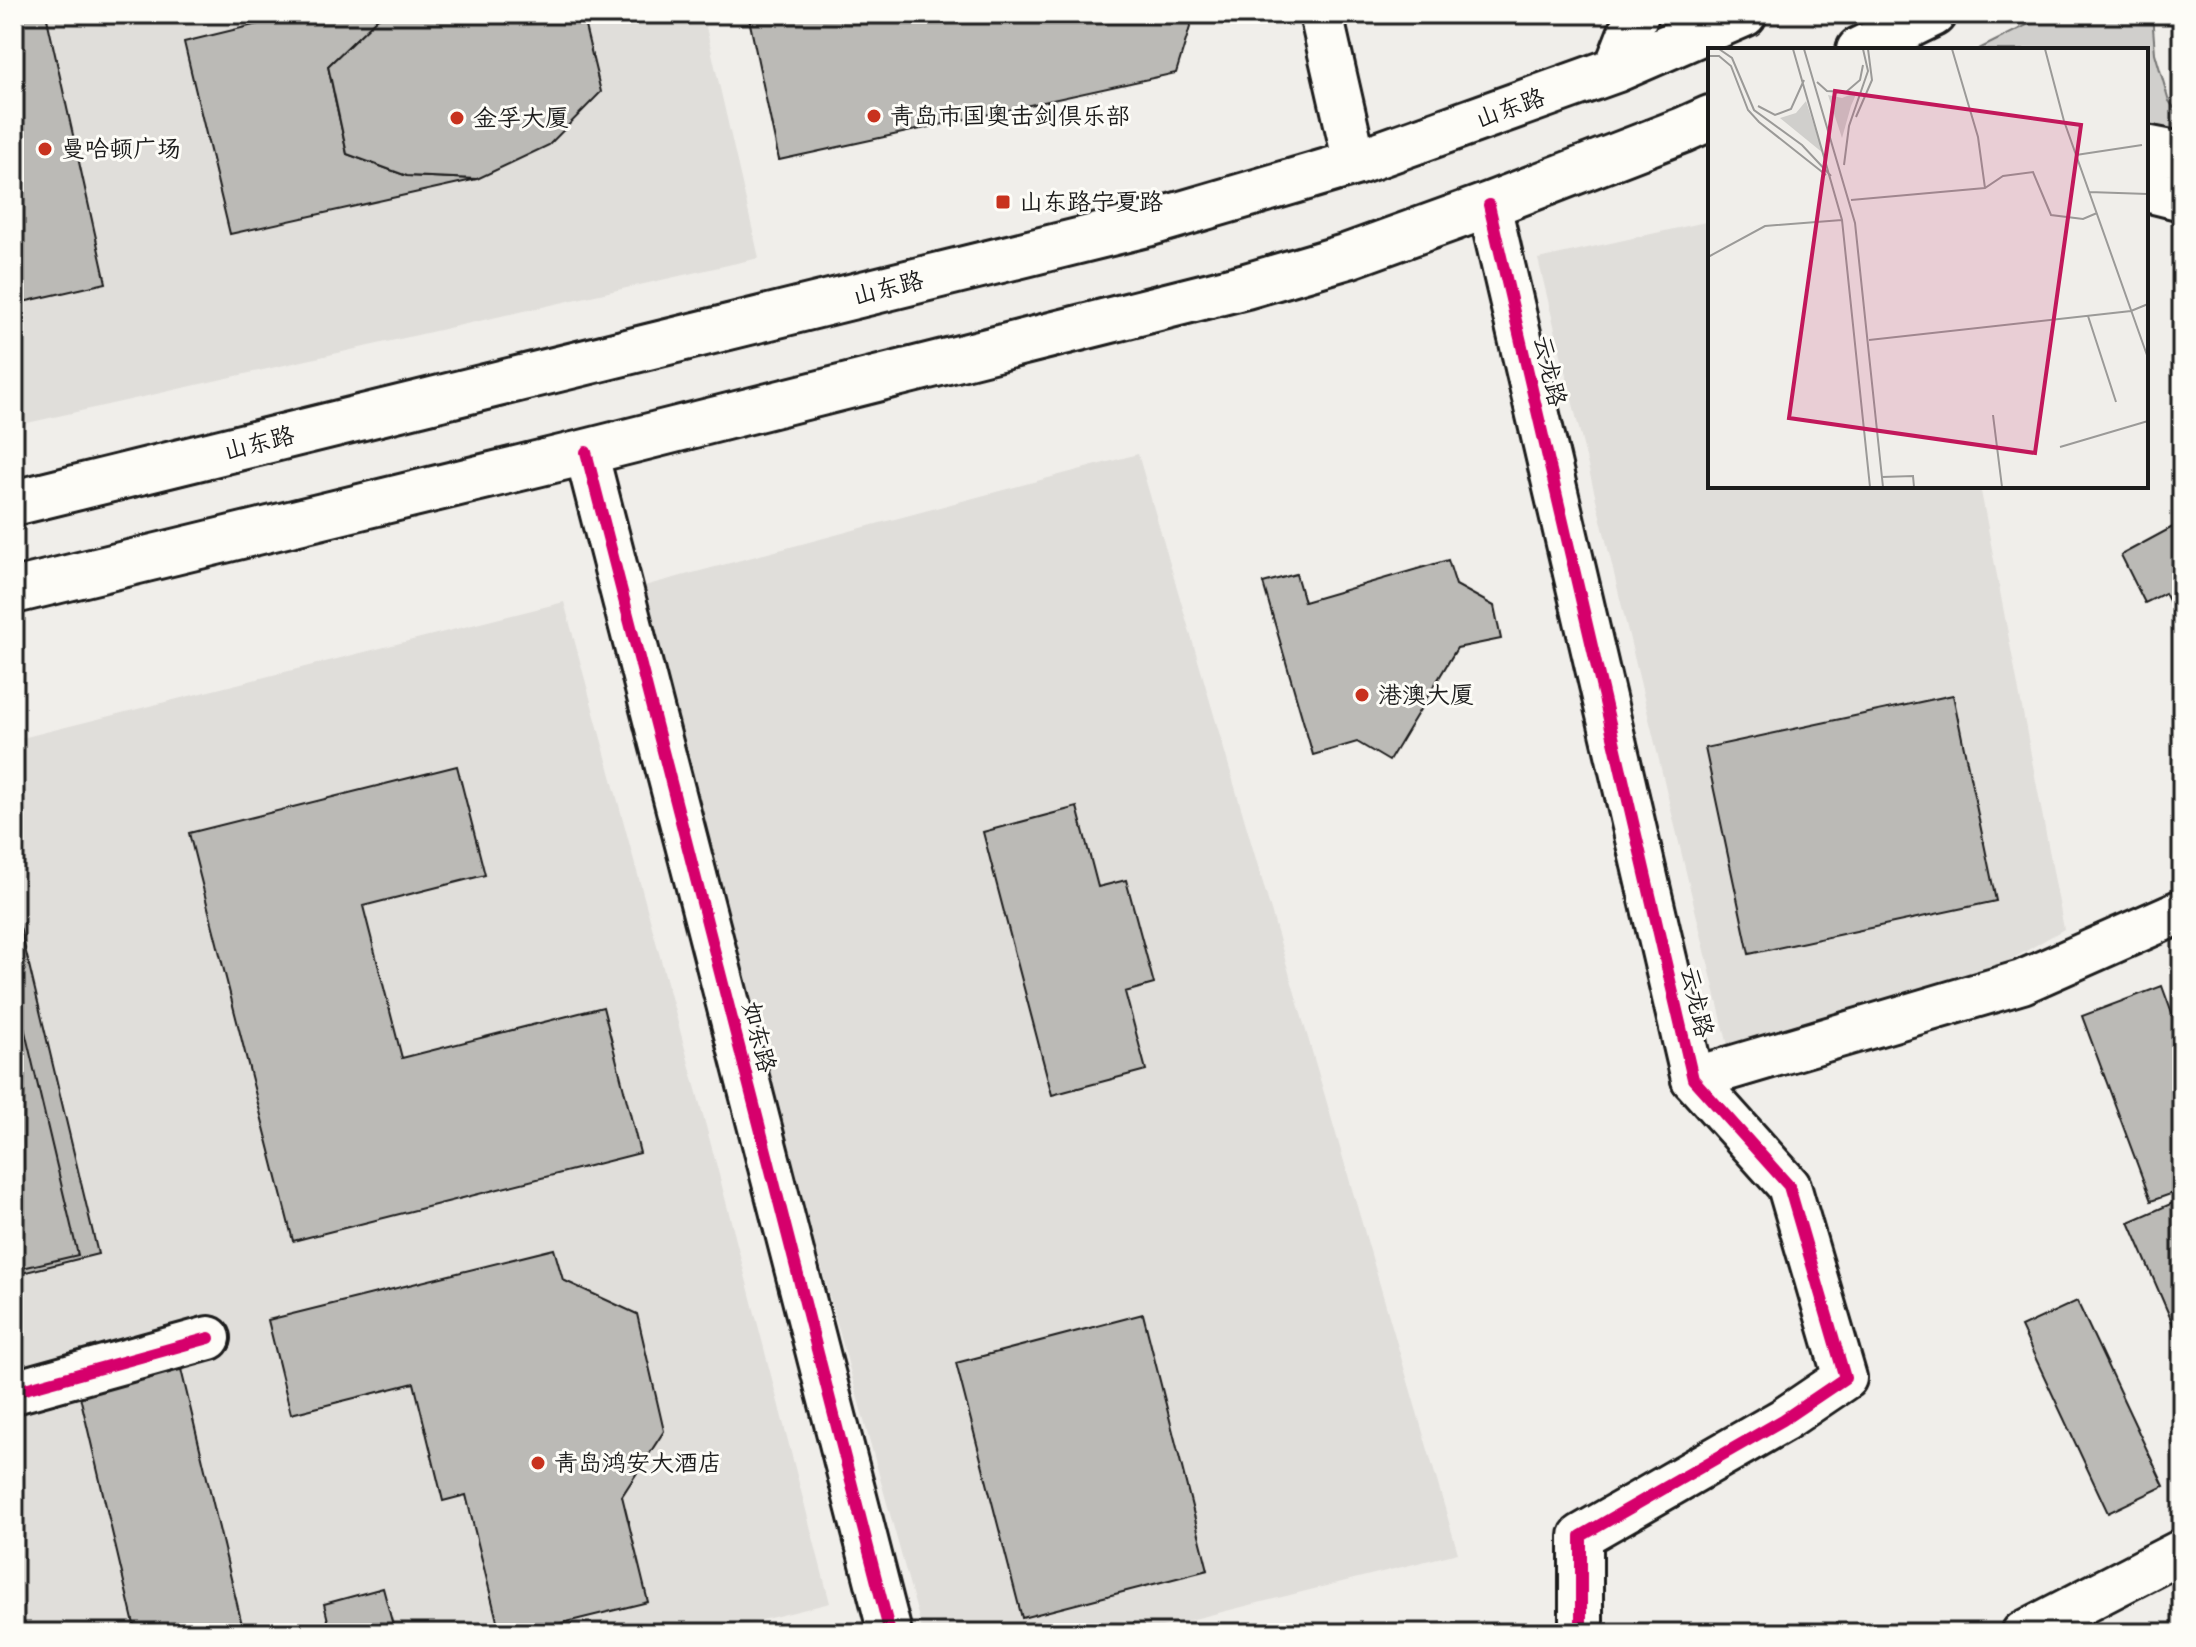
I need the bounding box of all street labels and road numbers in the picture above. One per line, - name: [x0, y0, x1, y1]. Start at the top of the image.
- street label: 山东路: [1471, 83, 1549, 133]
- street label: 山东路: [850, 266, 926, 310]
- street label: 云龙路: [1528, 333, 1572, 409]
- street label: 山东路: [221, 421, 297, 465]
- street label: 云龙路: [1675, 964, 1719, 1040]
- street label: 如东路: [737, 999, 781, 1075]

